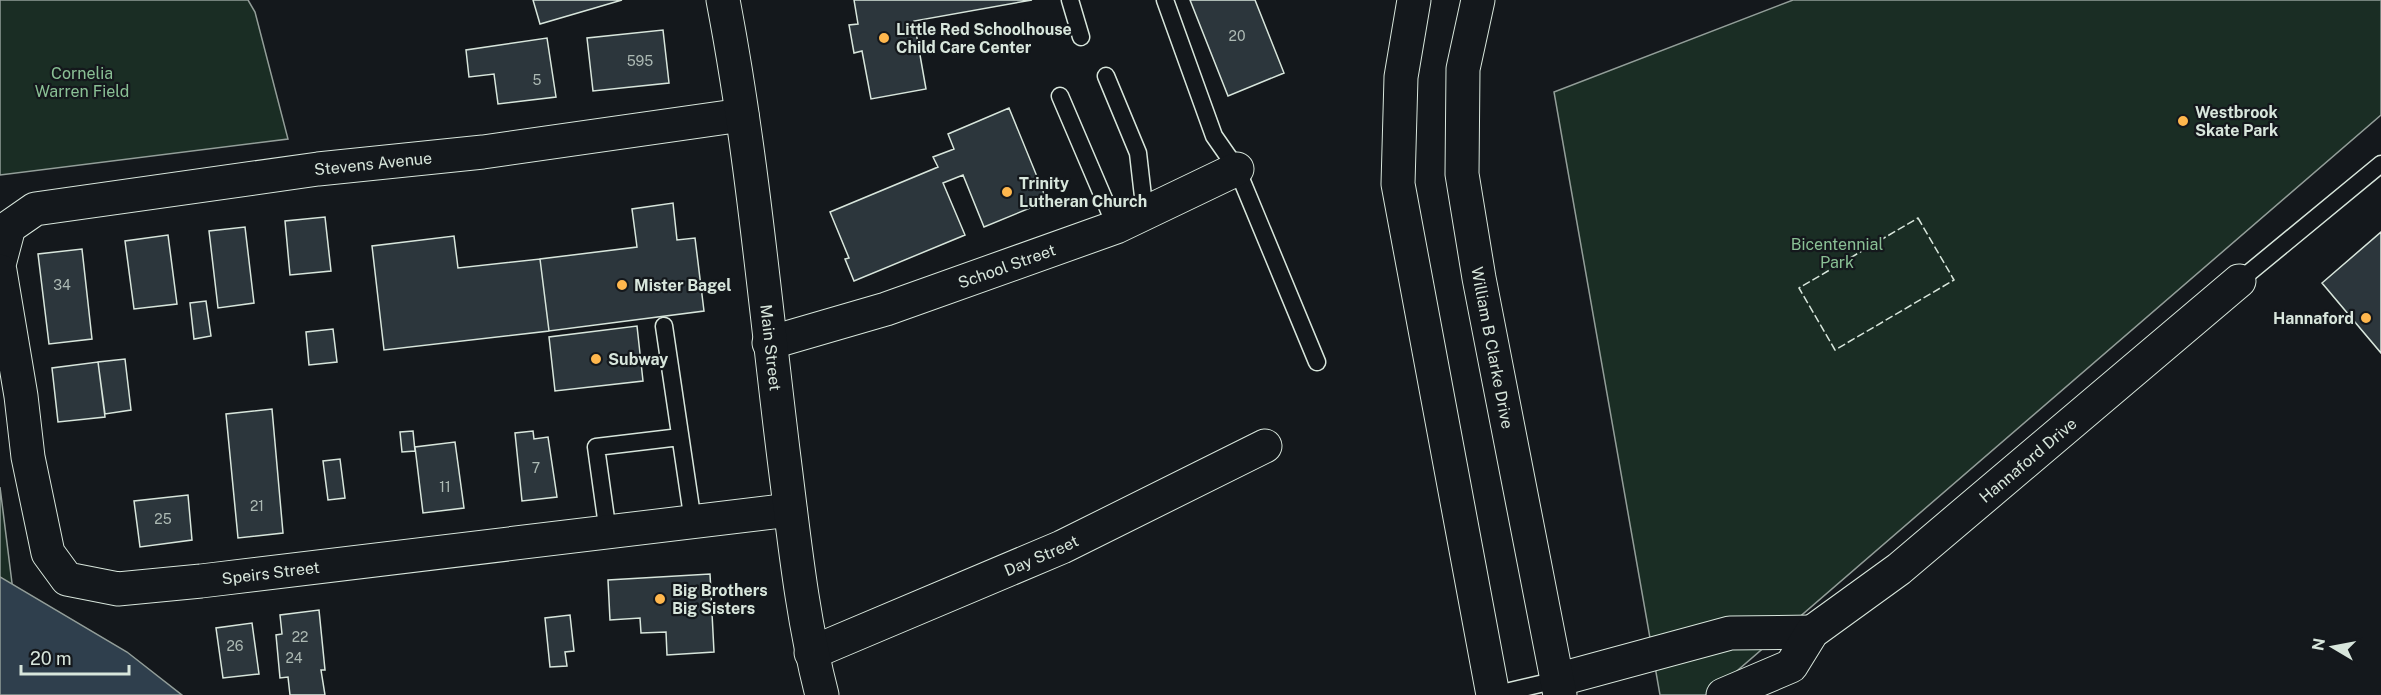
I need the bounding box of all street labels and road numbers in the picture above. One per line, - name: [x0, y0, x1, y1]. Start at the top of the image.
- street label: Stevens Avenue: [313, 148, 433, 179]
- street label: School Street: [956, 240, 1058, 293]
- street label: William B Clarke Drive: [1467, 265, 1517, 430]
- street label: Main Street: [756, 303, 785, 392]
- street label: Hannaford Drive: [1976, 414, 2080, 507]
- street label: Day Street: [1001, 531, 1082, 580]
- street label: Speirs Street: [221, 558, 321, 588]

